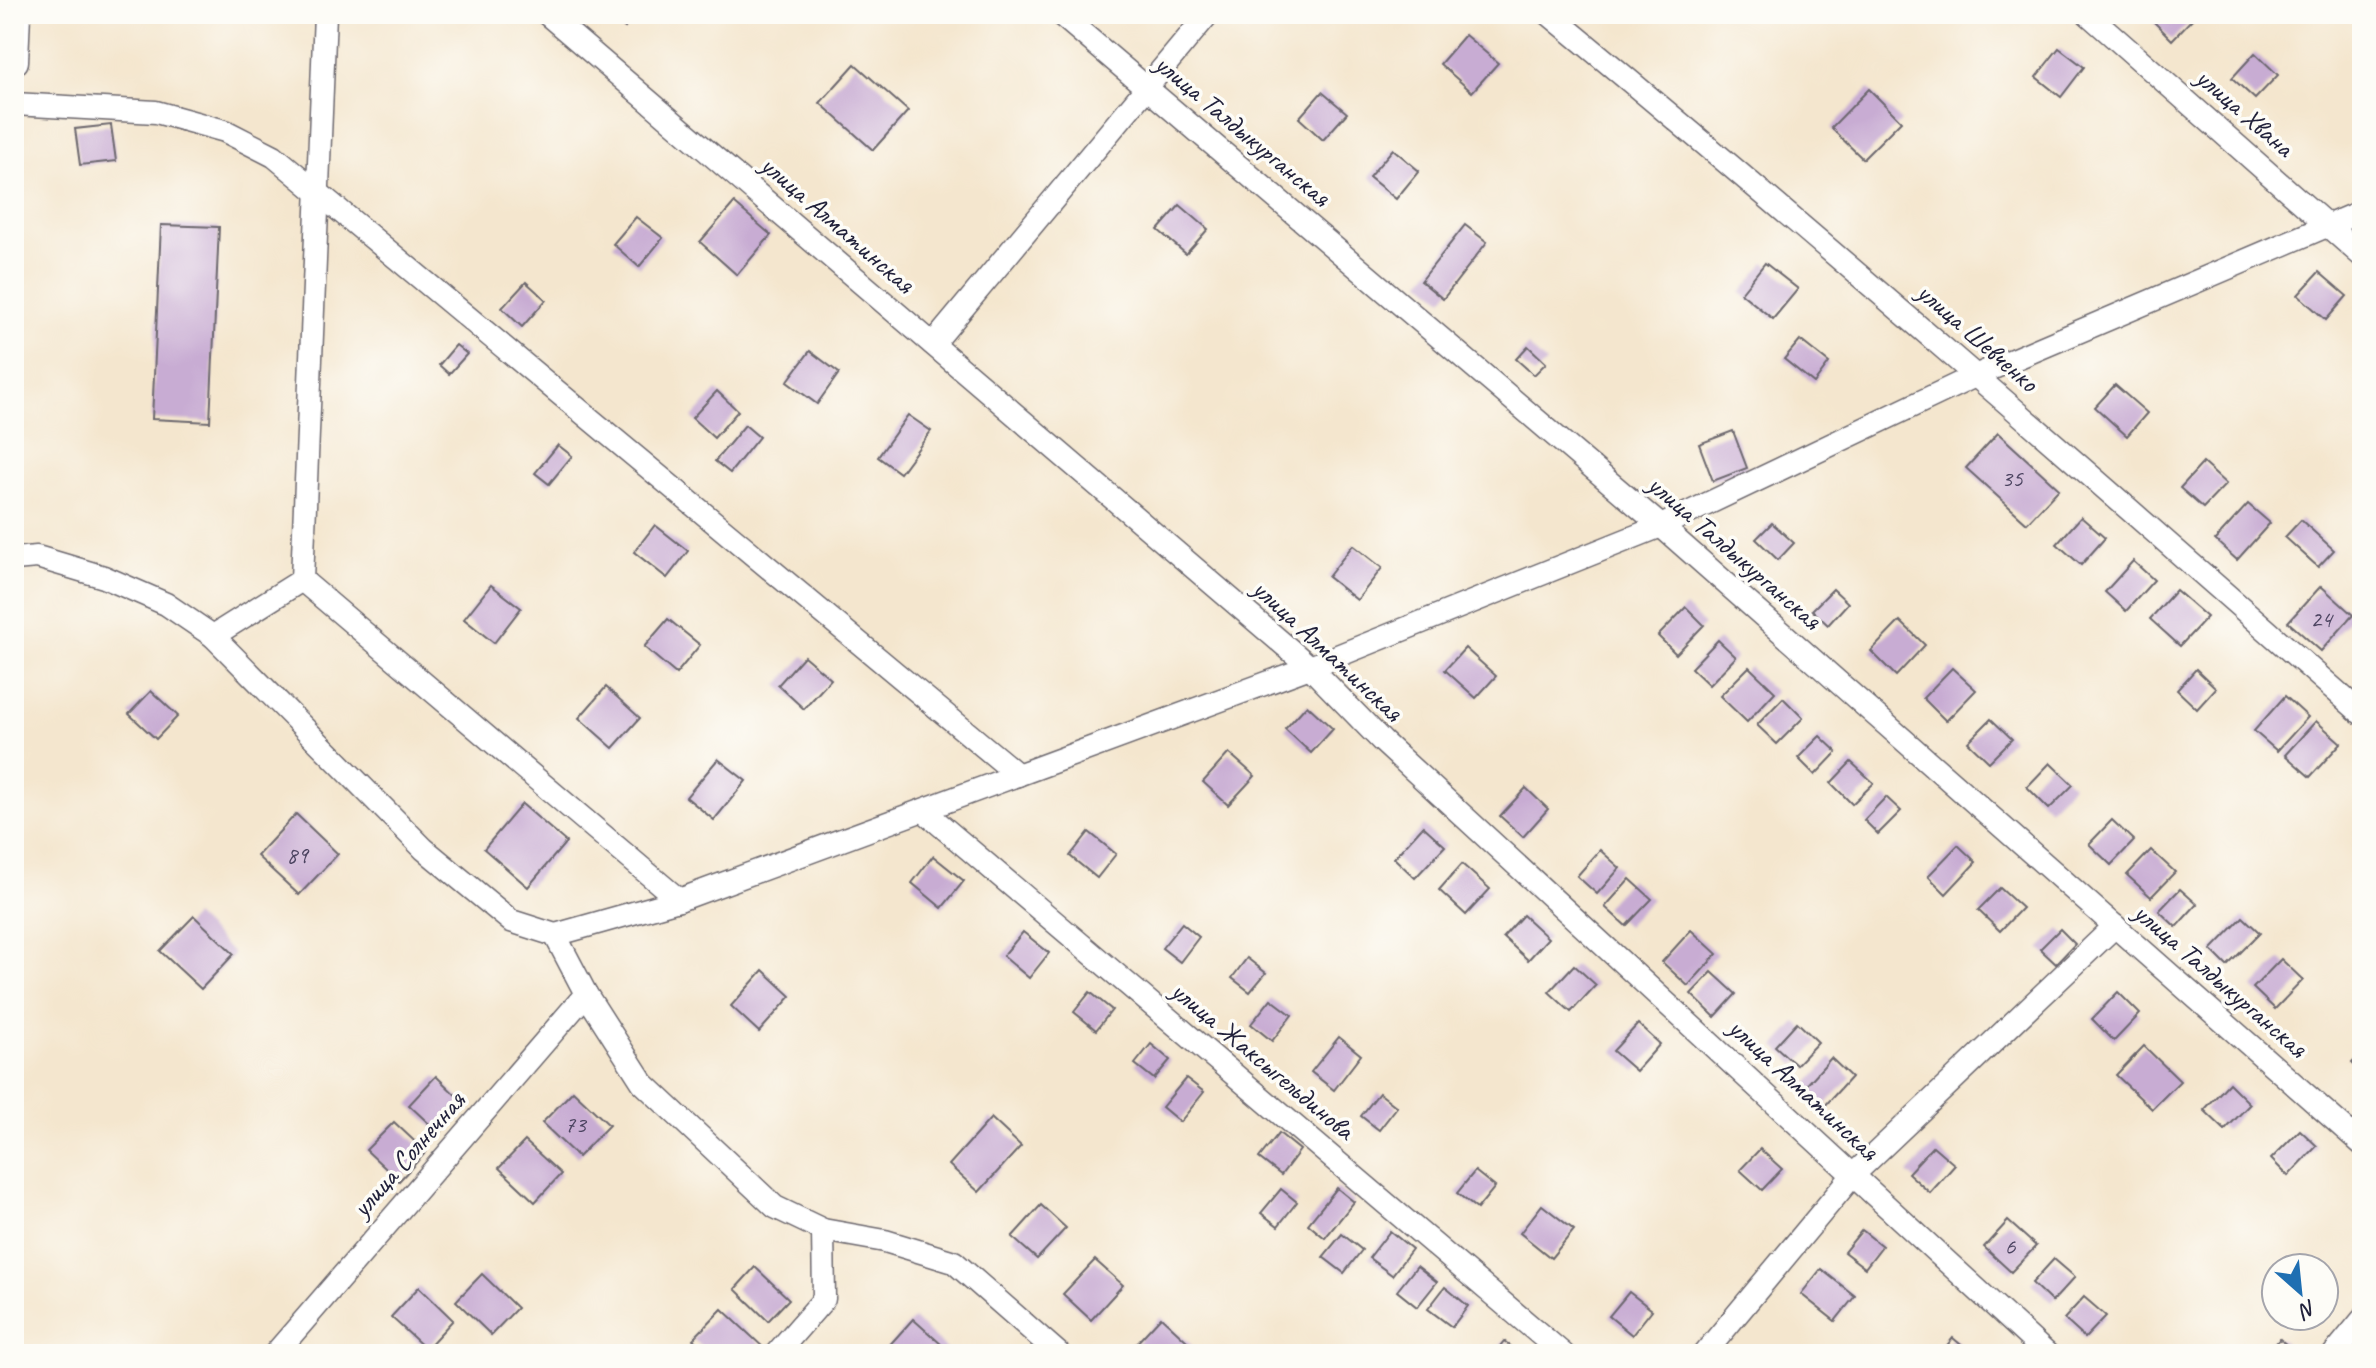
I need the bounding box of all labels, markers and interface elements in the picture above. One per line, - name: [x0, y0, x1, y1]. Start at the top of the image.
- street label: улица Талдыкурганская: [1146, 45, 1339, 214]
- street label: улица Хвана: [2187, 59, 2303, 165]
- street label: улица Алматинская: [752, 146, 923, 301]
- street label: улица Шевченко: [1909, 273, 2048, 401]
- house number: 35: [2001, 463, 2024, 493]
- street label: улица Талдыкурганская: [1639, 466, 1830, 638]
- street label: улица Алматинская: [1244, 570, 1411, 729]
- house number: 24: [2310, 604, 2334, 634]
- house number: 89: [286, 840, 310, 870]
- street label: улица Талдыкурганская: [2125, 894, 2316, 1066]
- street label: улица Жаксыгельдинова: [1163, 972, 1363, 1148]
- street label: улица Алматинская: [1720, 1009, 1887, 1168]
- street label: улица Солнечная: [342, 1083, 473, 1226]
- house number: 73: [564, 1109, 588, 1139]
- house number: 6: [2005, 1231, 2017, 1261]
- north arrow: [2260, 1252, 2340, 1332]
- text: N: [2293, 1293, 2321, 1326]

